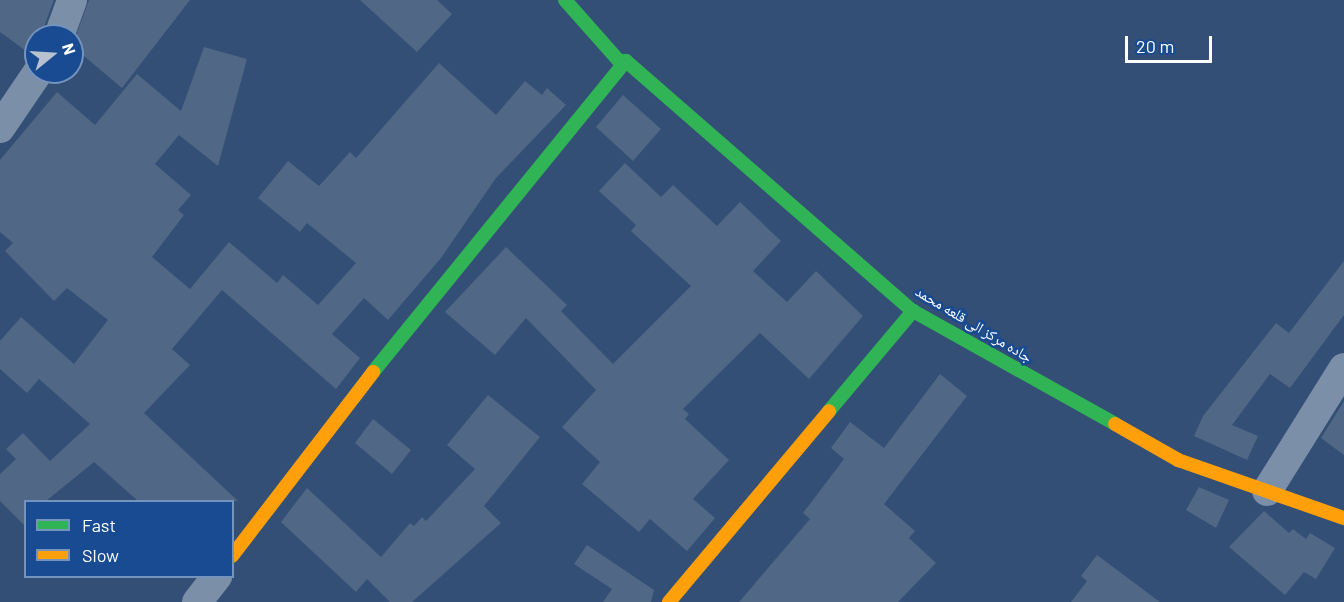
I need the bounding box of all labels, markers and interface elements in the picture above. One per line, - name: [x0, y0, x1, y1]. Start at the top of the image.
- north arrow: [24, 24, 84, 84]
- scale bar: [1128, 24, 1215, 62]
- text: 20 m: [1136, 35, 1174, 57]
- text: N: [59, 41, 80, 57]
- street label: جاده مرکز الی قلعه محمد: [912, 282, 1036, 366]
- legend: [24, 500, 234, 578]
- text: Fast: [82, 514, 116, 536]
- text: Slow: [82, 544, 119, 566]

